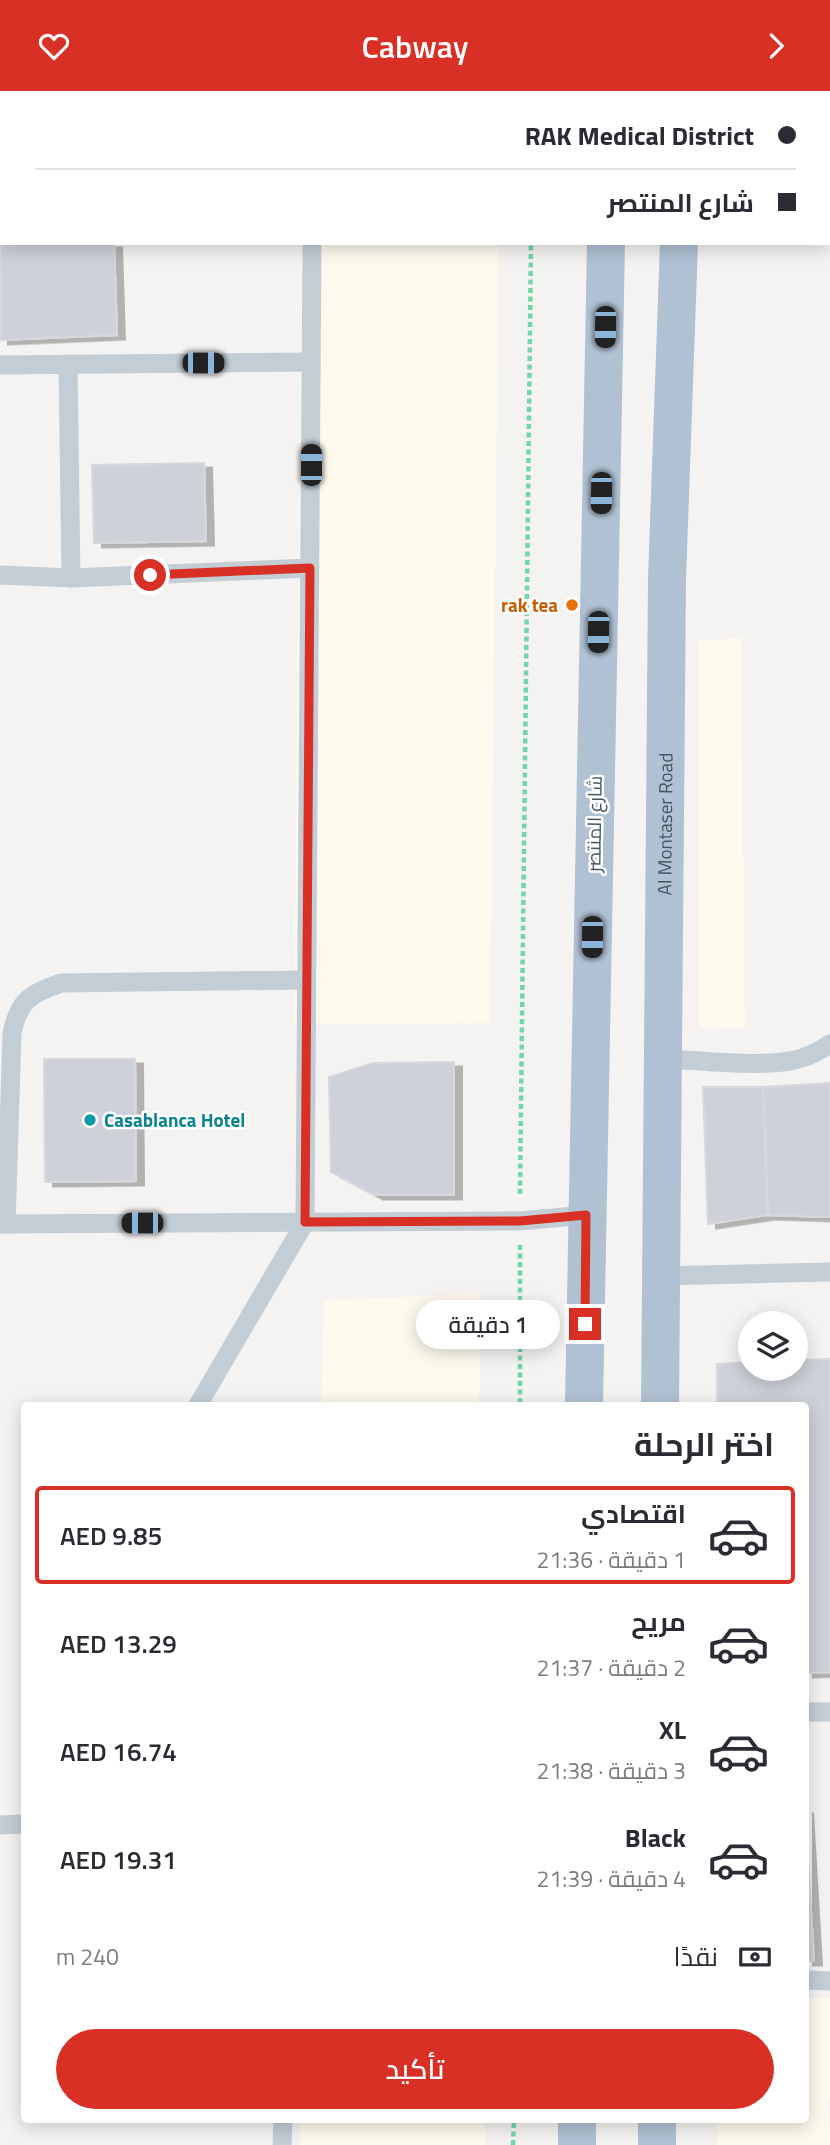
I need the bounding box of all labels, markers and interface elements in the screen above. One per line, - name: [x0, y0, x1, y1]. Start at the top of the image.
- text: Cabway: [361, 22, 469, 70]
- icon: heart: [35, 27, 73, 65]
- icon: forward: [757, 27, 795, 65]
- text: RAK Medical District: [525, 116, 754, 155]
- text: شارع المنتصر: [607, 183, 754, 222]
- car: [595, 306, 616, 348]
- car: [183, 353, 225, 374]
- car: [301, 444, 322, 486]
- car: [591, 472, 612, 514]
- route start: [134, 559, 166, 591]
- place label: rak tea: [501, 590, 558, 619]
- marker: rak tea: [564, 597, 580, 613]
- car: [588, 611, 609, 653]
- street label: Al Montaser Road: [649, 753, 680, 895]
- street label: شارع المنتصر: [578, 775, 609, 874]
- car: [582, 916, 603, 958]
- place label: Casablanca Hotel: [104, 1105, 245, 1134]
- marker: Casablanca Hotel: [82, 1112, 98, 1128]
- car: [122, 1213, 164, 1234]
- callout: 1 دقيقة: [417, 1299, 560, 1349]
- text: 1 دقيقة: [448, 1307, 528, 1342]
- route end: [569, 1308, 601, 1340]
- map controls: [738, 1311, 808, 1381]
- button: layers: [738, 1311, 808, 1381]
- text: اختر الرحلة: [634, 1420, 774, 1468]
- text: اقتصادي: [581, 1494, 686, 1533]
- icon: car: [707, 1504, 770, 1567]
- text: AED 9.85: [60, 1516, 162, 1555]
- text: 1 دقيقة · 21:36: [537, 1542, 686, 1577]
- text: مريح: [631, 1602, 686, 1641]
- icon: car: [707, 1612, 770, 1675]
- text: AED 13.29: [60, 1624, 177, 1663]
- text: 2 دقيقة · 21:37: [537, 1650, 686, 1685]
- text: XL: [659, 1710, 686, 1749]
- icon: car: [707, 1720, 770, 1783]
- text: AED 16.74: [60, 1732, 177, 1771]
- text: 3 دقيقة · 21:38: [537, 1753, 686, 1788]
- text: Black: [625, 1818, 686, 1857]
- icon: car: [707, 1828, 770, 1891]
- text: AED 19.31: [60, 1840, 177, 1879]
- text: 4 دقيقة · 21:39: [537, 1861, 686, 1896]
- text: نقدًا: [674, 1937, 718, 1976]
- icon: cash: [736, 1938, 774, 1976]
- text: 240 m: [56, 1939, 119, 1974]
- button: تأكيد: [56, 2029, 774, 2109]

